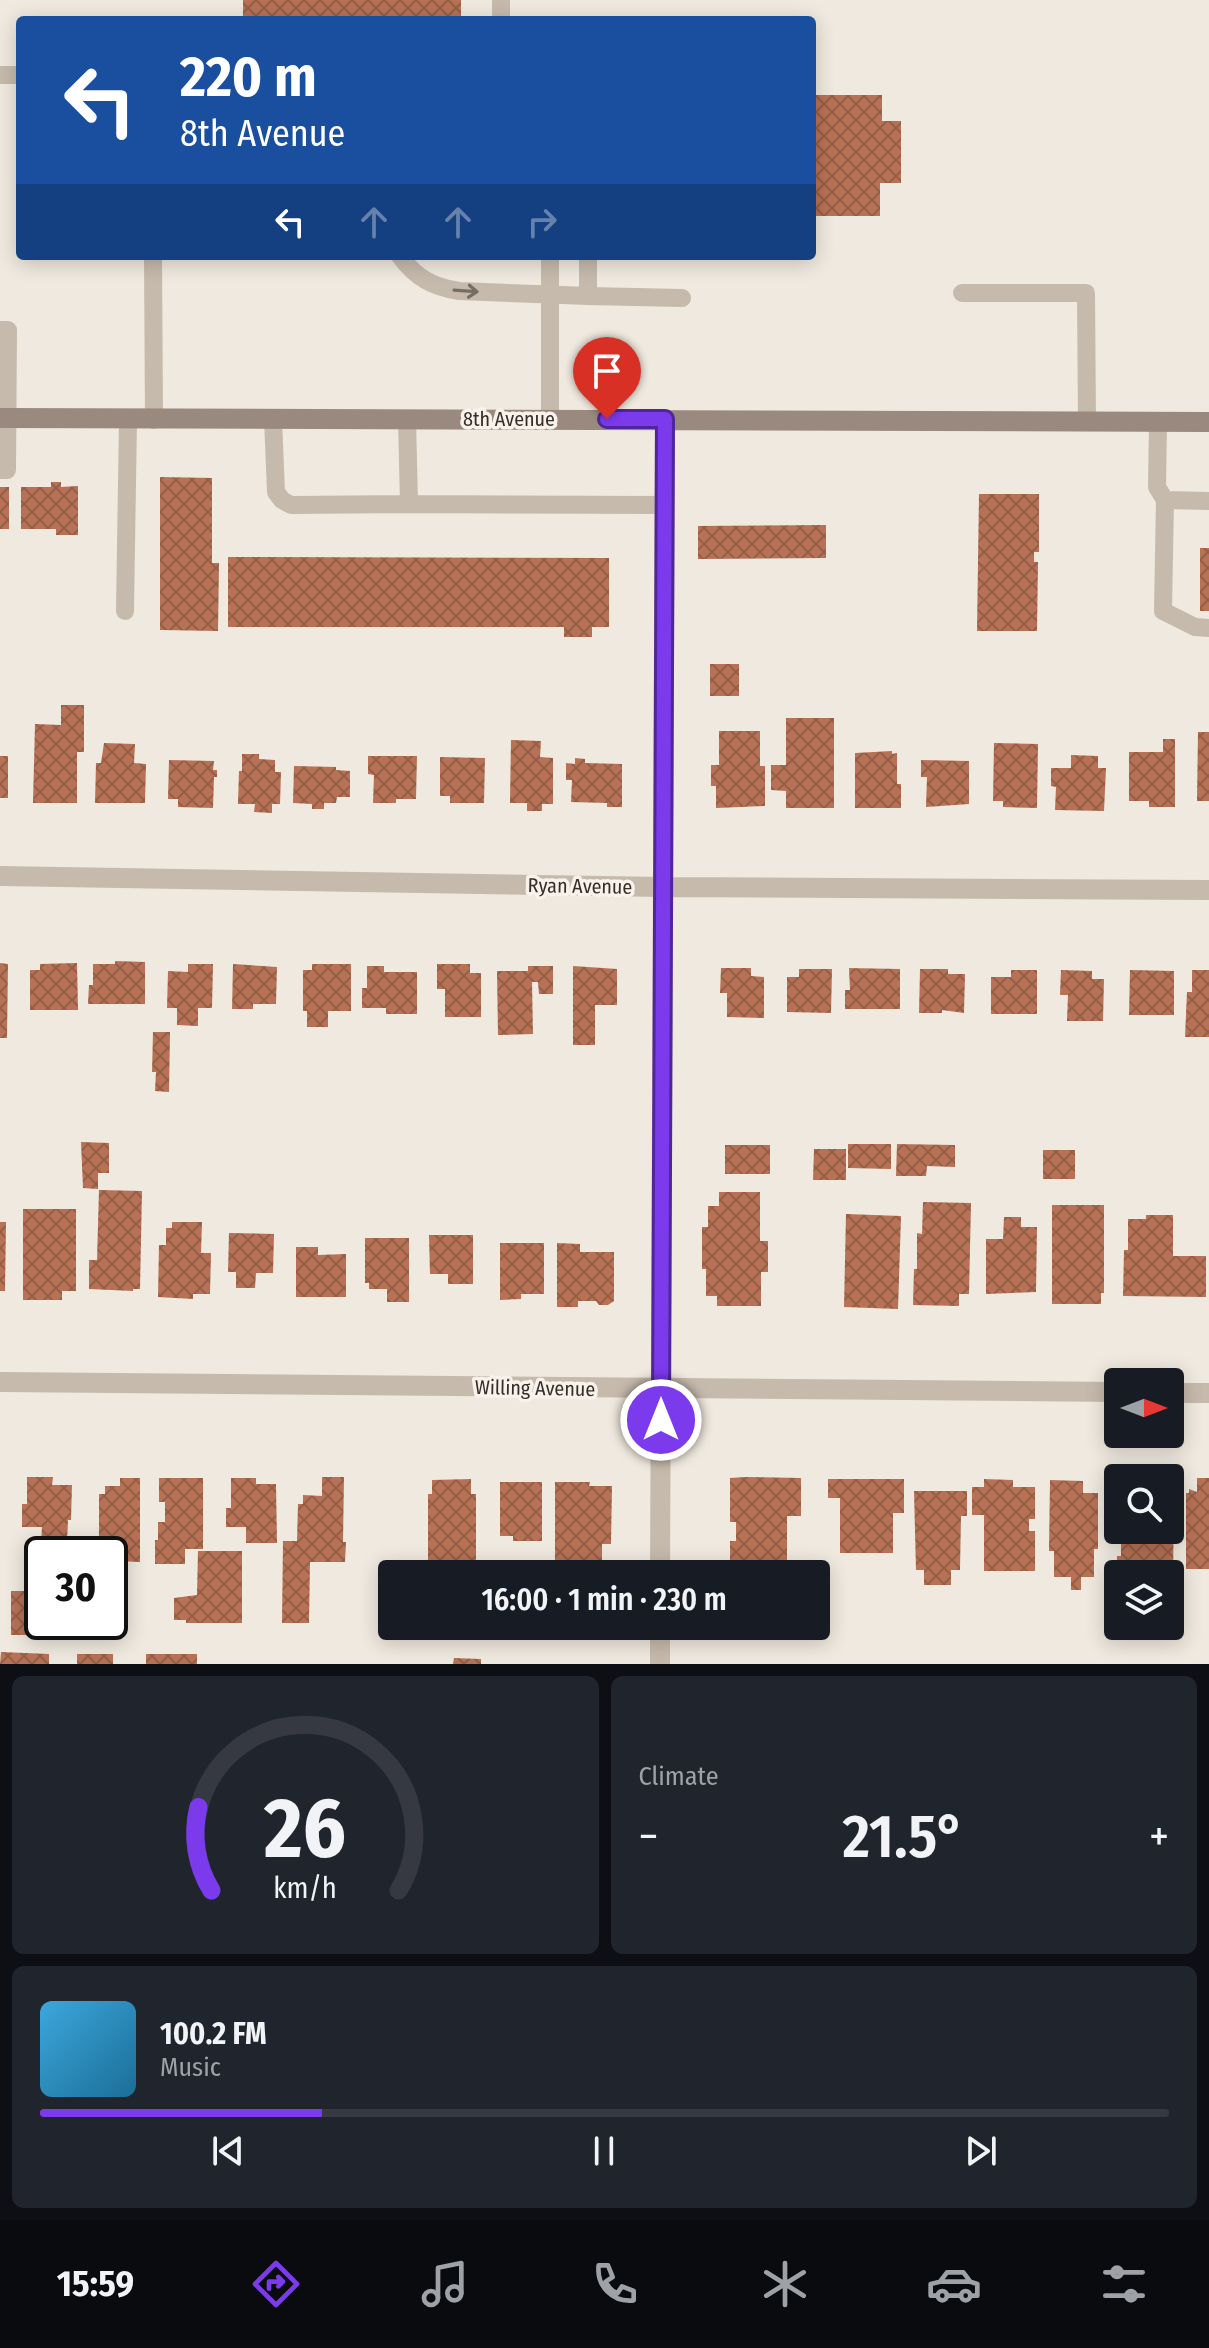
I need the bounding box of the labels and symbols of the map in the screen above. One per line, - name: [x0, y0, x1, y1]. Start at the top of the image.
- one-way arrow: [452, 284, 479, 299]
- pin: [573, 337, 641, 419]
- street label: 8th Avenue: [463, 407, 555, 431]
- street label: Ryan Avenue: [527, 873, 633, 899]
- north arrow: [1104, 1368, 1184, 1448]
- street label: Willing Avenue: [475, 1375, 595, 1401]
- position arrow: [619, 1378, 703, 1462]
- speed limit sign: 30: [24, 1536, 128, 1640]

